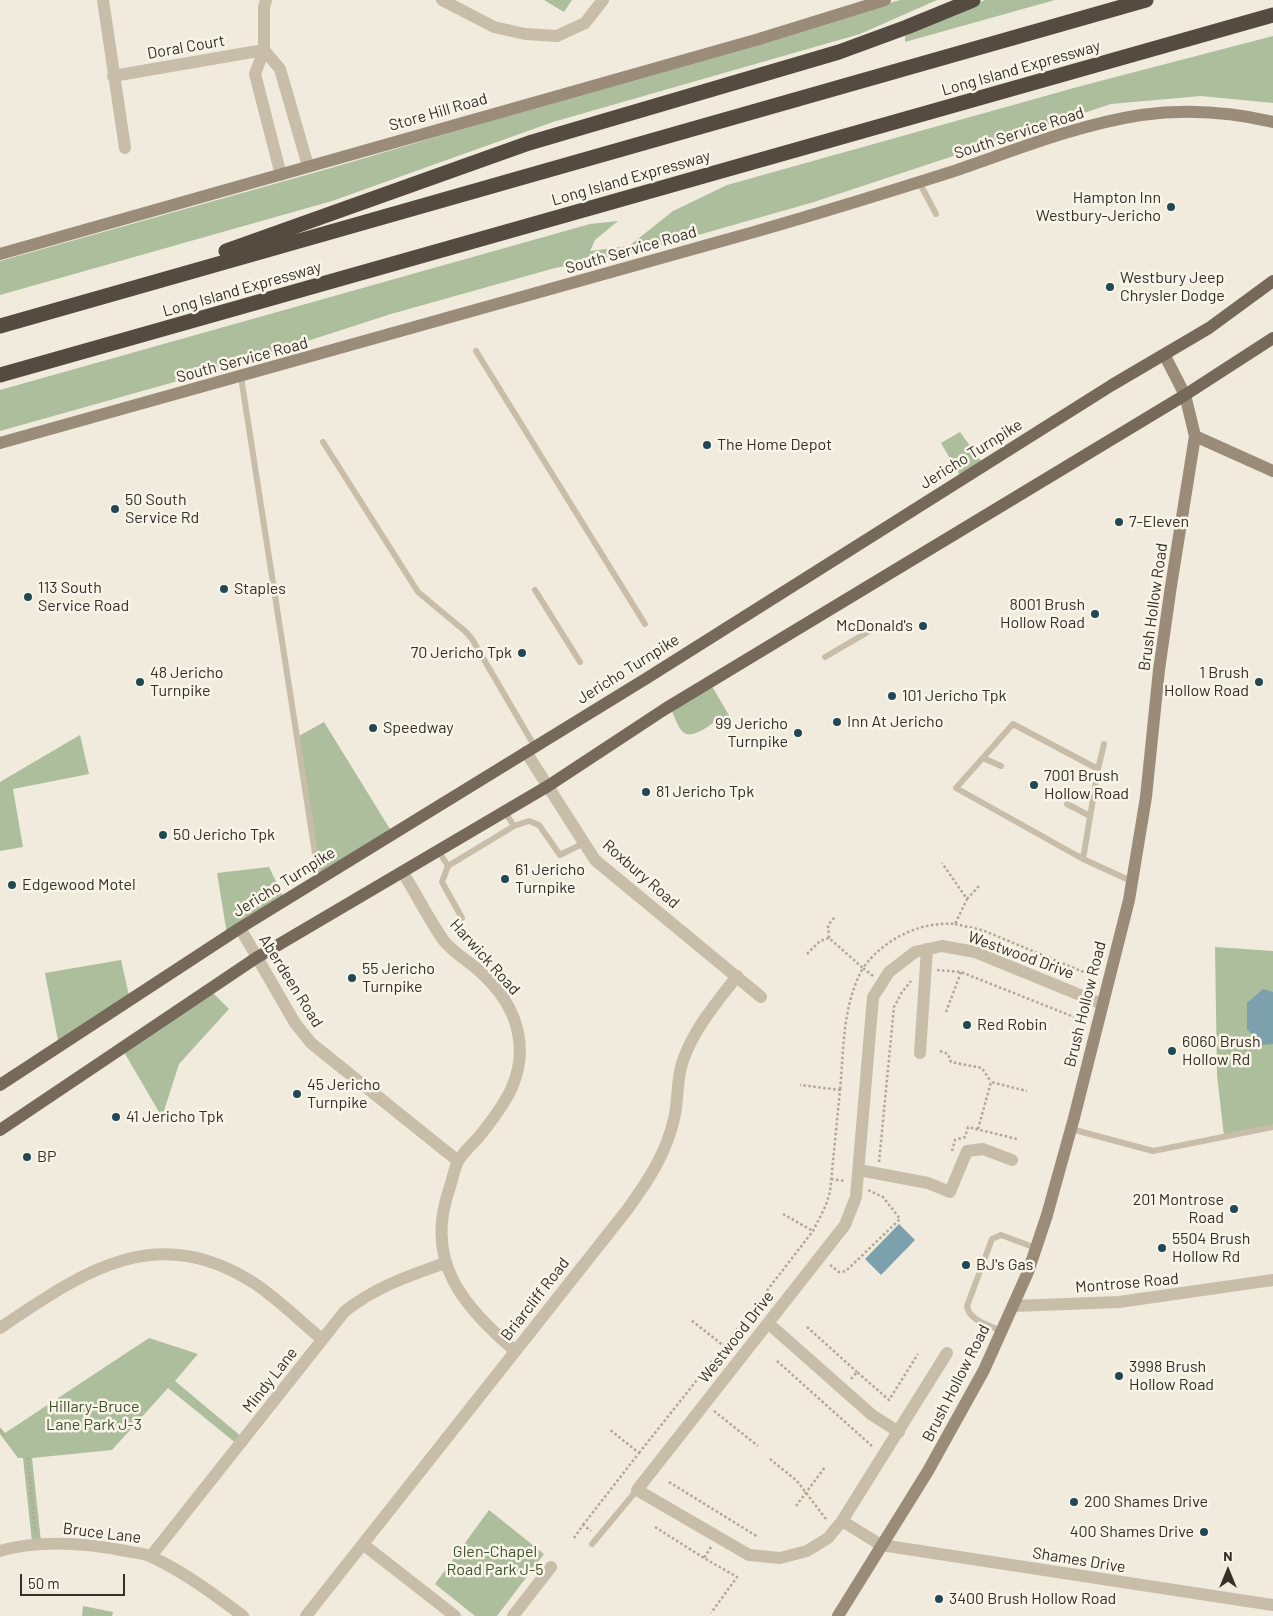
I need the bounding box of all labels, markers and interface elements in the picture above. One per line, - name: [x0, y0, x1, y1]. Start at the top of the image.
- street label: Doral Court: [146, 31, 226, 63]
- street label: Long Island Expressway: [939, 36, 1103, 100]
- street label: Store Hill Road: [387, 89, 489, 135]
- street label: South Service Road: [952, 103, 1086, 163]
- street label: Long Island Expressway: [549, 146, 713, 210]
- place label: Hampton Inn Westbury-Jericho: [1036, 188, 1161, 226]
- marker: Hampton Inn Westbury-Jericho: [1165, 201, 1177, 213]
- street label: South Service Road: [563, 222, 699, 278]
- street label: Long Island Expressway: [160, 257, 324, 321]
- place label: Westbury Jeep Chrysler Dodge: [1120, 268, 1225, 306]
- marker: Westbury Jeep Chrysler Dodge: [1104, 281, 1116, 293]
- street label: South Service Road: [174, 333, 310, 387]
- street label: Jericho Turnpike: [916, 415, 1026, 493]
- place label: The Home Depot: [717, 435, 832, 455]
- marker: The Home Depot: [701, 439, 713, 451]
- place label: 50 South Service Rd: [125, 490, 199, 528]
- marker: 50 South Service Rd: [109, 503, 121, 515]
- place label: 7-Eleven: [1129, 512, 1189, 532]
- marker: 7-Eleven: [1113, 516, 1125, 528]
- street label: Brush Hollow Road: [1135, 542, 1171, 672]
- place label: 113 South Service Road: [38, 578, 129, 616]
- place label: Staples: [234, 579, 286, 599]
- marker: Staples: [218, 583, 230, 595]
- marker: 113 South Service Road: [22, 591, 34, 603]
- place label: 8001 Brush Hollow Road: [1000, 595, 1085, 633]
- marker: 8001 Brush Hollow Road: [1089, 608, 1101, 620]
- place label: McDonald's: [836, 616, 913, 636]
- marker: McDonald's: [917, 620, 929, 632]
- street label: Jericho Turnpike: [573, 630, 683, 708]
- place label: 70 Jericho Tpk: [411, 643, 512, 663]
- marker: 70 Jericho Tpk: [516, 647, 528, 659]
- place label: 48 Jericho Turnpike: [150, 663, 224, 701]
- place label: 1 Brush Hollow Road: [1164, 663, 1249, 701]
- marker: 48 Jericho Turnpike: [134, 676, 146, 688]
- marker: 1 Brush Hollow Road: [1253, 676, 1265, 688]
- place label: 101 Jericho Tpk: [902, 686, 1006, 706]
- marker: 101 Jericho Tpk: [886, 690, 898, 702]
- place label: Inn At Jericho: [847, 712, 943, 732]
- place label: 99 Jericho Turnpike: [715, 714, 788, 752]
- marker: Inn At Jericho: [831, 716, 843, 728]
- place label: Speedway: [383, 718, 454, 738]
- marker: Speedway: [367, 722, 379, 734]
- marker: 99 Jericho Turnpike: [792, 727, 804, 739]
- place label: 7001 Brush Hollow Road: [1044, 766, 1129, 804]
- marker: 7001 Brush Hollow Road: [1028, 779, 1040, 791]
- place label: 81 Jericho Tpk: [656, 782, 754, 802]
- marker: 81 Jericho Tpk: [640, 786, 652, 798]
- place label: 50 Jericho Tpk: [173, 825, 275, 845]
- marker: 50 Jericho Tpk: [157, 829, 169, 841]
- street label: Roxbury Road: [599, 835, 683, 913]
- street label: Jericho Turnpike: [229, 843, 339, 921]
- place label: 61 Jericho Turnpike: [515, 860, 585, 898]
- marker: 61 Jericho Turnpike: [499, 873, 511, 885]
- place label: Edgewood Motel: [22, 875, 136, 895]
- marker: Edgewood Motel: [6, 879, 18, 891]
- street label: Harwick Road: [446, 915, 524, 999]
- street label: Westwood Drive: [965, 927, 1077, 983]
- street label: Aberdeen Road: [255, 931, 327, 1031]
- street label: Brush Hollow Road: [1060, 939, 1110, 1069]
- place label: 55 Jericho Turnpike: [362, 959, 435, 997]
- marker: 55 Jericho Turnpike: [346, 972, 358, 984]
- place label: Red Robin: [977, 1015, 1047, 1035]
- marker: Red Robin: [961, 1019, 973, 1031]
- place label: 6060 Brush Hollow Rd: [1182, 1032, 1261, 1070]
- marker: 6060 Brush Hollow Rd: [1166, 1045, 1178, 1057]
- place label: 45 Jericho Turnpike: [307, 1075, 380, 1113]
- marker: 45 Jericho Turnpike: [291, 1088, 303, 1100]
- place label: 41 Jericho Tpk: [126, 1107, 224, 1127]
- marker: 41 Jericho Tpk: [110, 1111, 122, 1123]
- place label: BP: [37, 1147, 57, 1167]
- marker: BP: [21, 1151, 33, 1163]
- place label: 201 Montrose Road: [1133, 1190, 1224, 1228]
- marker: 201 Montrose Road: [1228, 1203, 1240, 1215]
- place label: 5504 Brush Hollow Rd: [1172, 1229, 1250, 1267]
- marker: 5504 Brush Hollow Rd: [1156, 1242, 1168, 1254]
- street label: Briarcliff Road: [497, 1254, 573, 1344]
- place label: BJ's Gas: [976, 1255, 1033, 1275]
- marker: BJ's Gas: [960, 1259, 972, 1271]
- street label: Montrose Road: [1074, 1269, 1180, 1297]
- street label: Westwood Drive: [694, 1287, 778, 1387]
- street label: Brush Hollow Road: [918, 1321, 994, 1445]
- street label: Mindy Lane: [239, 1343, 301, 1417]
- place label: 3998 Brush Hollow Road: [1129, 1357, 1214, 1395]
- marker: 3998 Brush Hollow Road: [1113, 1370, 1125, 1382]
- park label: Hillary-Bruce Lane Park J-3: [46, 1397, 142, 1435]
- place label: 200 Shames Drive: [1084, 1492, 1208, 1512]
- marker: 200 Shames Drive: [1068, 1496, 1080, 1508]
- street label: Bruce Lane: [62, 1519, 142, 1547]
- place label: 400 Shames Drive: [1070, 1522, 1194, 1542]
- marker: 400 Shames Drive: [1198, 1526, 1210, 1538]
- park label: Glen-Chapel Road Park J-5: [447, 1542, 543, 1580]
- street label: Shames Drive: [1031, 1543, 1127, 1577]
- north arrow: [1203, 1546, 1253, 1596]
- text: N: [1223, 1547, 1233, 1564]
- scale bar: [22, 1564, 128, 1596]
- text: 50 m: [28, 1574, 60, 1592]
- place label: 3400 Brush Hollow Road: [949, 1589, 1116, 1609]
- marker: 3400 Brush Hollow Road: [933, 1593, 945, 1605]

